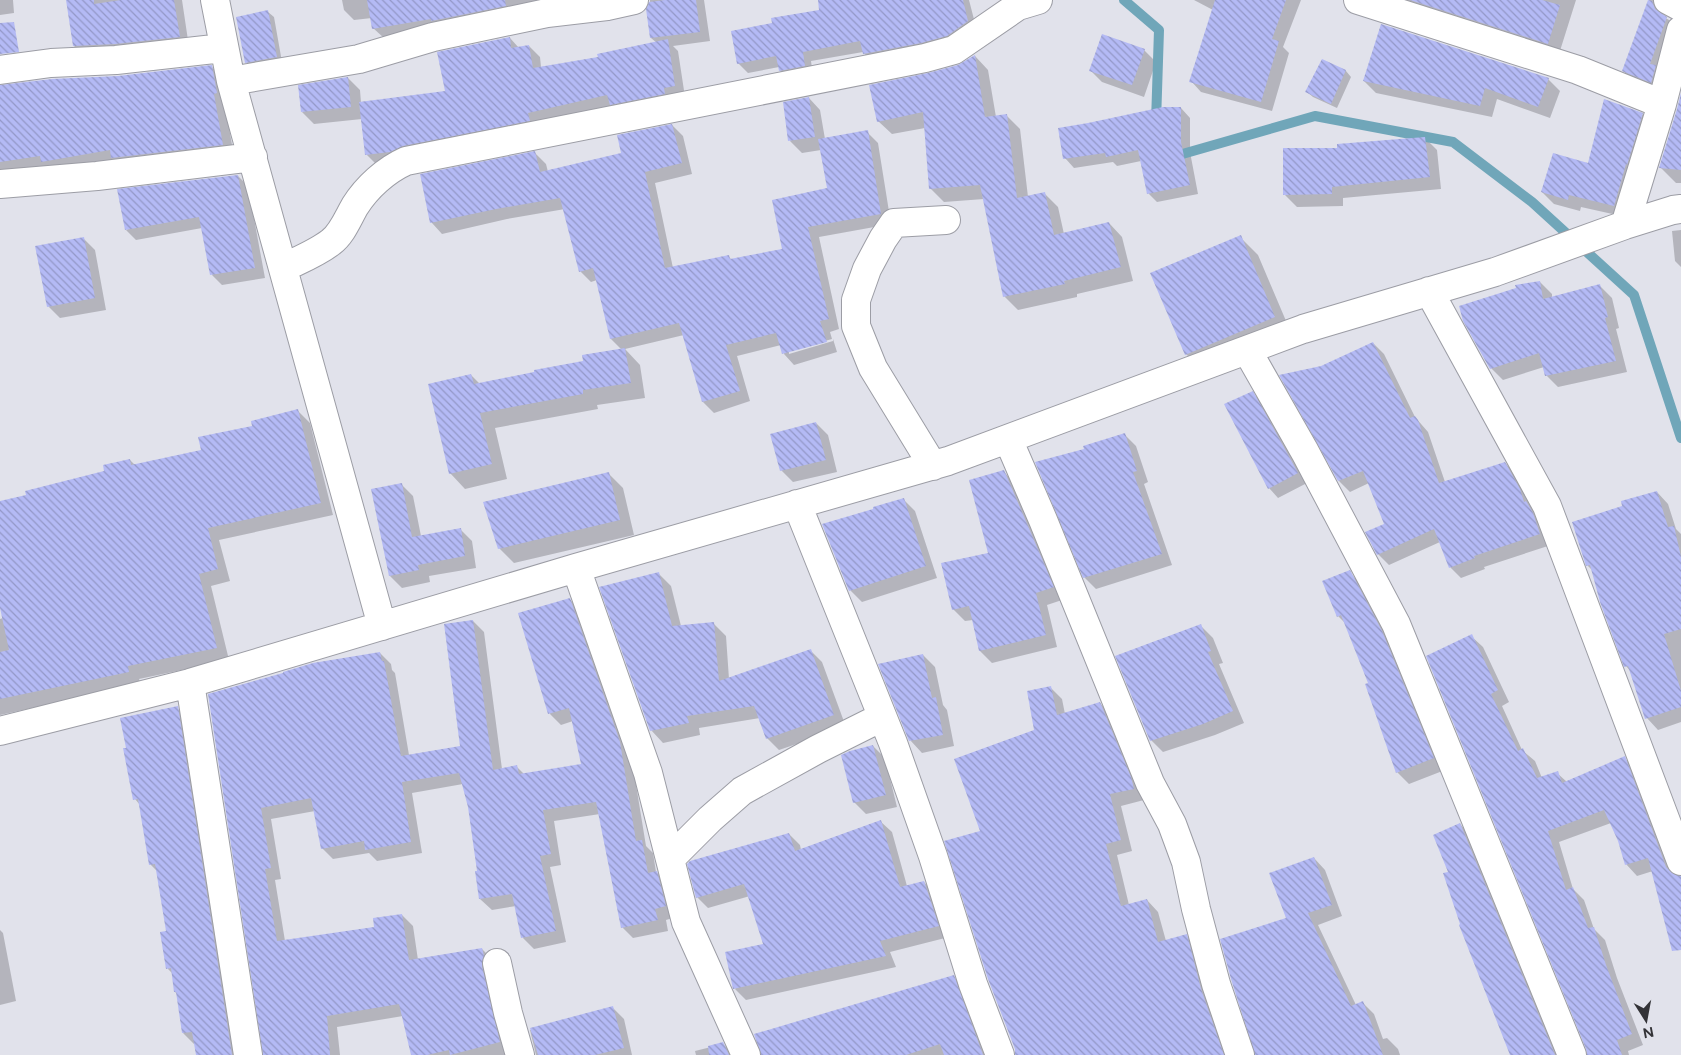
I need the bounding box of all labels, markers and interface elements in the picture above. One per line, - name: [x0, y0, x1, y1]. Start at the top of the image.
- north arrow: [1621, 995, 1671, 1045]
- text: N: [1641, 1023, 1655, 1042]

